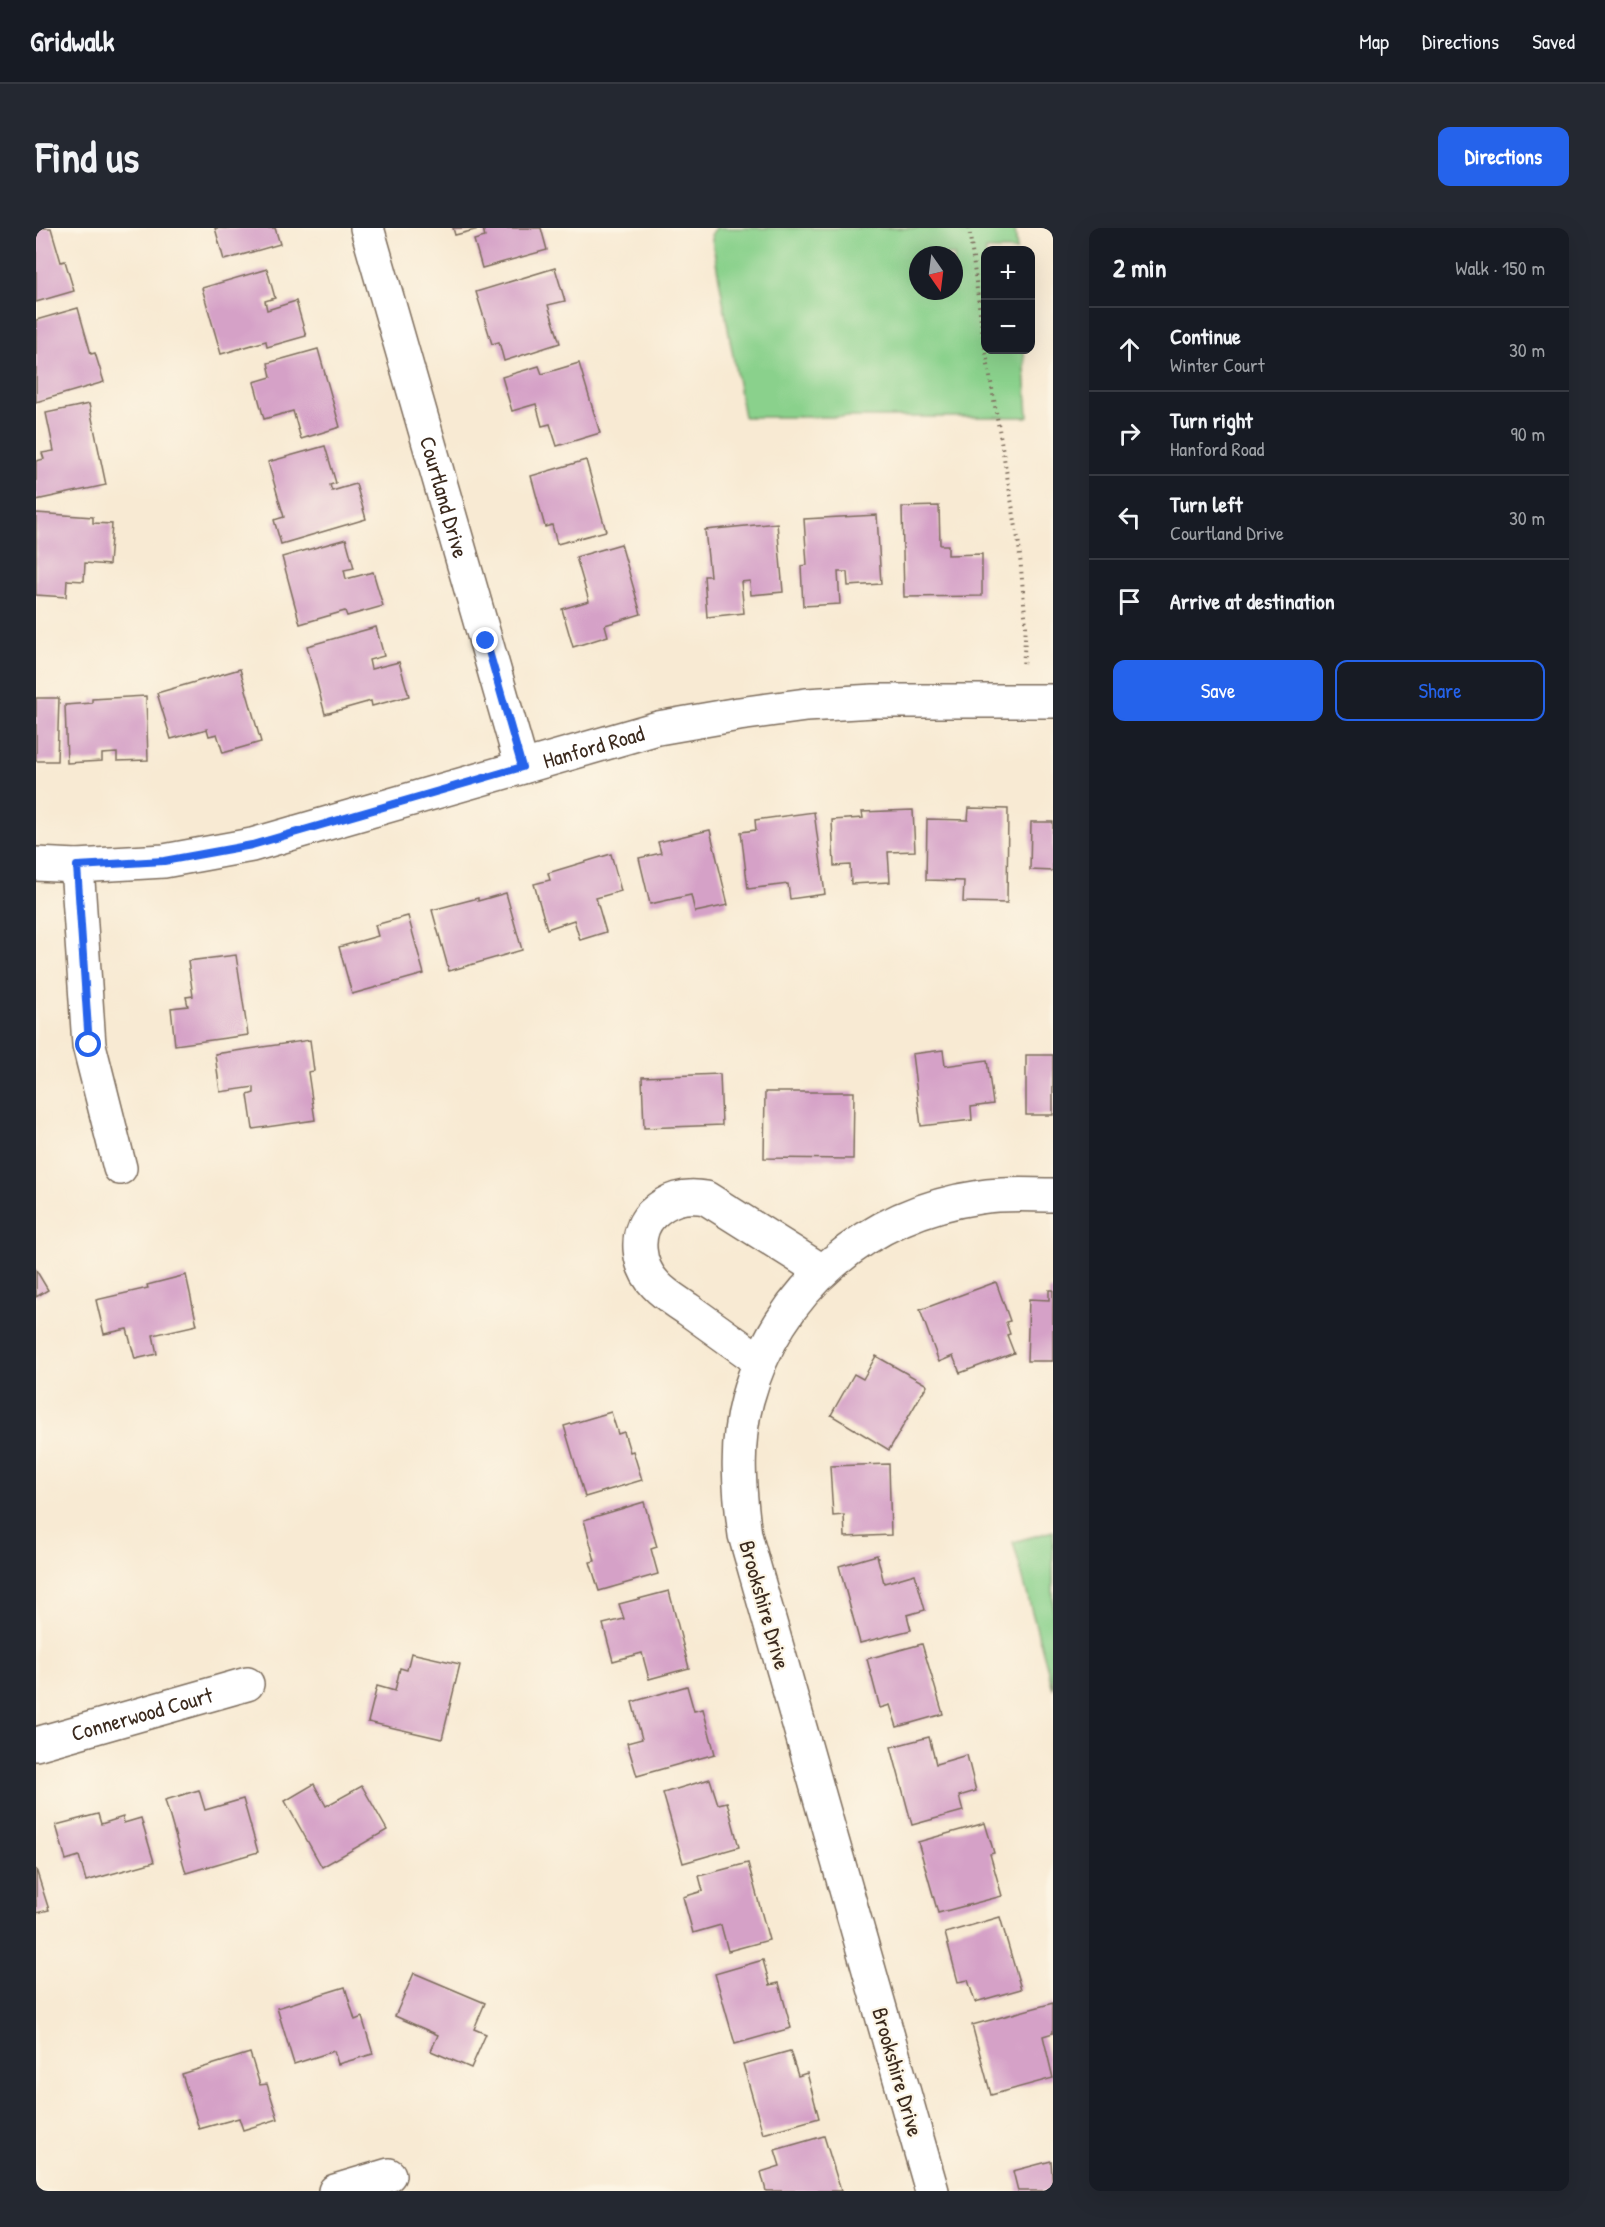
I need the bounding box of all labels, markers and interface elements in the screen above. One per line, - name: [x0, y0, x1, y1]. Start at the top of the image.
- text: Gridwalk: [30, 22, 114, 60]
- text: Map: [1359, 27, 1389, 56]
- text: Directions: [1422, 27, 1499, 56]
- text: Saved: [1532, 27, 1575, 56]
- button: Directions: [1438, 127, 1569, 186]
- text: Find us: [36, 128, 139, 185]
- north arrow: [909, 246, 963, 300]
- map controls: [981, 246, 1035, 354]
- button: +: [981, 246, 1035, 300]
- text: 2 min: [1113, 250, 1166, 285]
- text: Walk · 150 m: [1455, 254, 1545, 281]
- button: −: [981, 300, 1035, 354]
- text: Continue: [1170, 321, 1241, 351]
- icon: ahead: [1113, 333, 1146, 366]
- text: 30 m: [1509, 336, 1545, 363]
- text: Winter Court: [1170, 351, 1265, 378]
- text: Turn right: [1170, 405, 1253, 435]
- icon: right: [1113, 417, 1146, 450]
- text: 90 m: [1511, 420, 1545, 447]
- street label: Courtland Drive: [413, 433, 476, 562]
- text: Hanford Road: [1170, 435, 1264, 462]
- text: Turn left: [1170, 489, 1243, 519]
- icon: left: [1113, 501, 1146, 534]
- text: 30 m: [1509, 504, 1545, 531]
- text: Courtland Drive: [1170, 519, 1284, 546]
- icon: arrive: [1113, 585, 1146, 618]
- text: Arrive at destination: [1170, 586, 1335, 616]
- route end: [472, 627, 498, 653]
- button: Save: [1113, 660, 1323, 721]
- button: Share: [1335, 660, 1545, 721]
- street label: Hanford Road: [539, 718, 648, 775]
- route start: [75, 1031, 101, 1057]
- street label: Brookshire Drive: [732, 1537, 798, 1673]
- street label: Connerwood Court: [68, 1679, 216, 1748]
- street label: Brookshire Drive: [865, 2004, 931, 2140]

